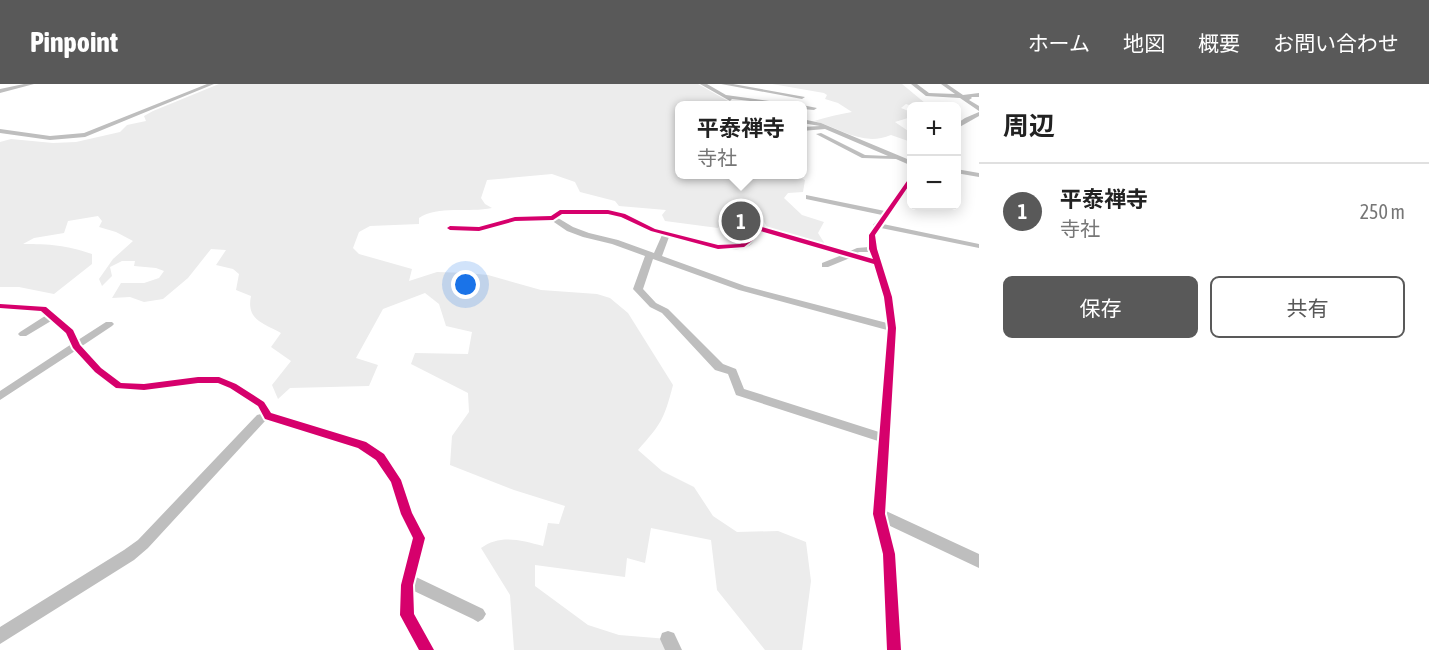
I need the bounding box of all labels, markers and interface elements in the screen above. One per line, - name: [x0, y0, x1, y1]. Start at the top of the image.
- text: Pinpoint: [30, 26, 118, 58]
- text: ホーム: [1028, 31, 1090, 55]
- text: 地図: [1123, 31, 1165, 55]
- text: 概要: [1198, 31, 1240, 55]
- text: お問い合わせ: [1273, 31, 1399, 55]
- popup: [675, 101, 807, 179]
- map controls: [907, 102, 961, 210]
- button: +: [907, 102, 961, 156]
- text: 周辺: [1003, 111, 1055, 141]
- text: 平泰禅寺: [697, 115, 785, 141]
- text: 寺社: [697, 146, 737, 169]
- button: −: [907, 156, 961, 210]
- text: 平泰禅寺: [1060, 186, 1148, 212]
- pin: 1: [722, 198, 760, 244]
- text: 1: [1018, 200, 1027, 223]
- text: 250 m: [1360, 200, 1405, 223]
- text: 寺社: [1060, 217, 1100, 240]
- your location: [451, 270, 480, 299]
- button: 保存: [1003, 276, 1198, 338]
- button: 共有: [1210, 276, 1405, 338]

